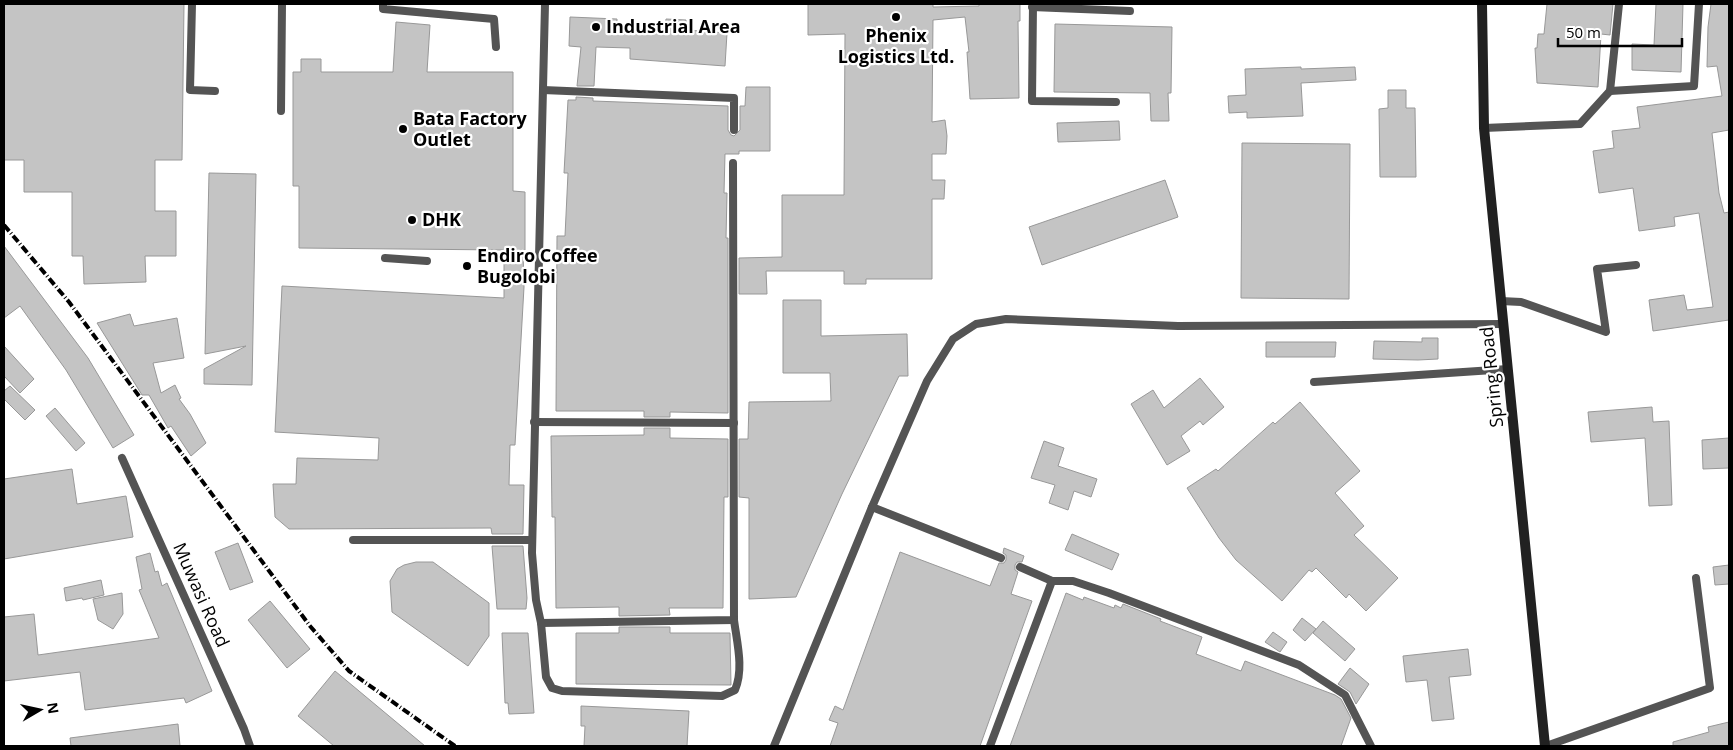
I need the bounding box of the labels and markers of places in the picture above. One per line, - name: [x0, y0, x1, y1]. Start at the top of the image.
- marker: Phenix Logistics Ltd.: [890, 11, 902, 23]
- place label: Industrial Area: [606, 14, 741, 38]
- marker: Industrial Area: [590, 21, 602, 33]
- place label: Phenix Logistics Ltd.: [838, 23, 954, 68]
- place label: Bata Factory Outlet: [413, 106, 527, 151]
- marker: Bata Factory Outlet: [397, 123, 409, 135]
- place label: DHK: [422, 207, 461, 231]
- marker: DHK: [406, 214, 418, 226]
- place label: Endiro Coffee Bugolobi: [477, 243, 598, 288]
- marker: Endiro Coffee Bugolobi: [461, 260, 473, 272]

